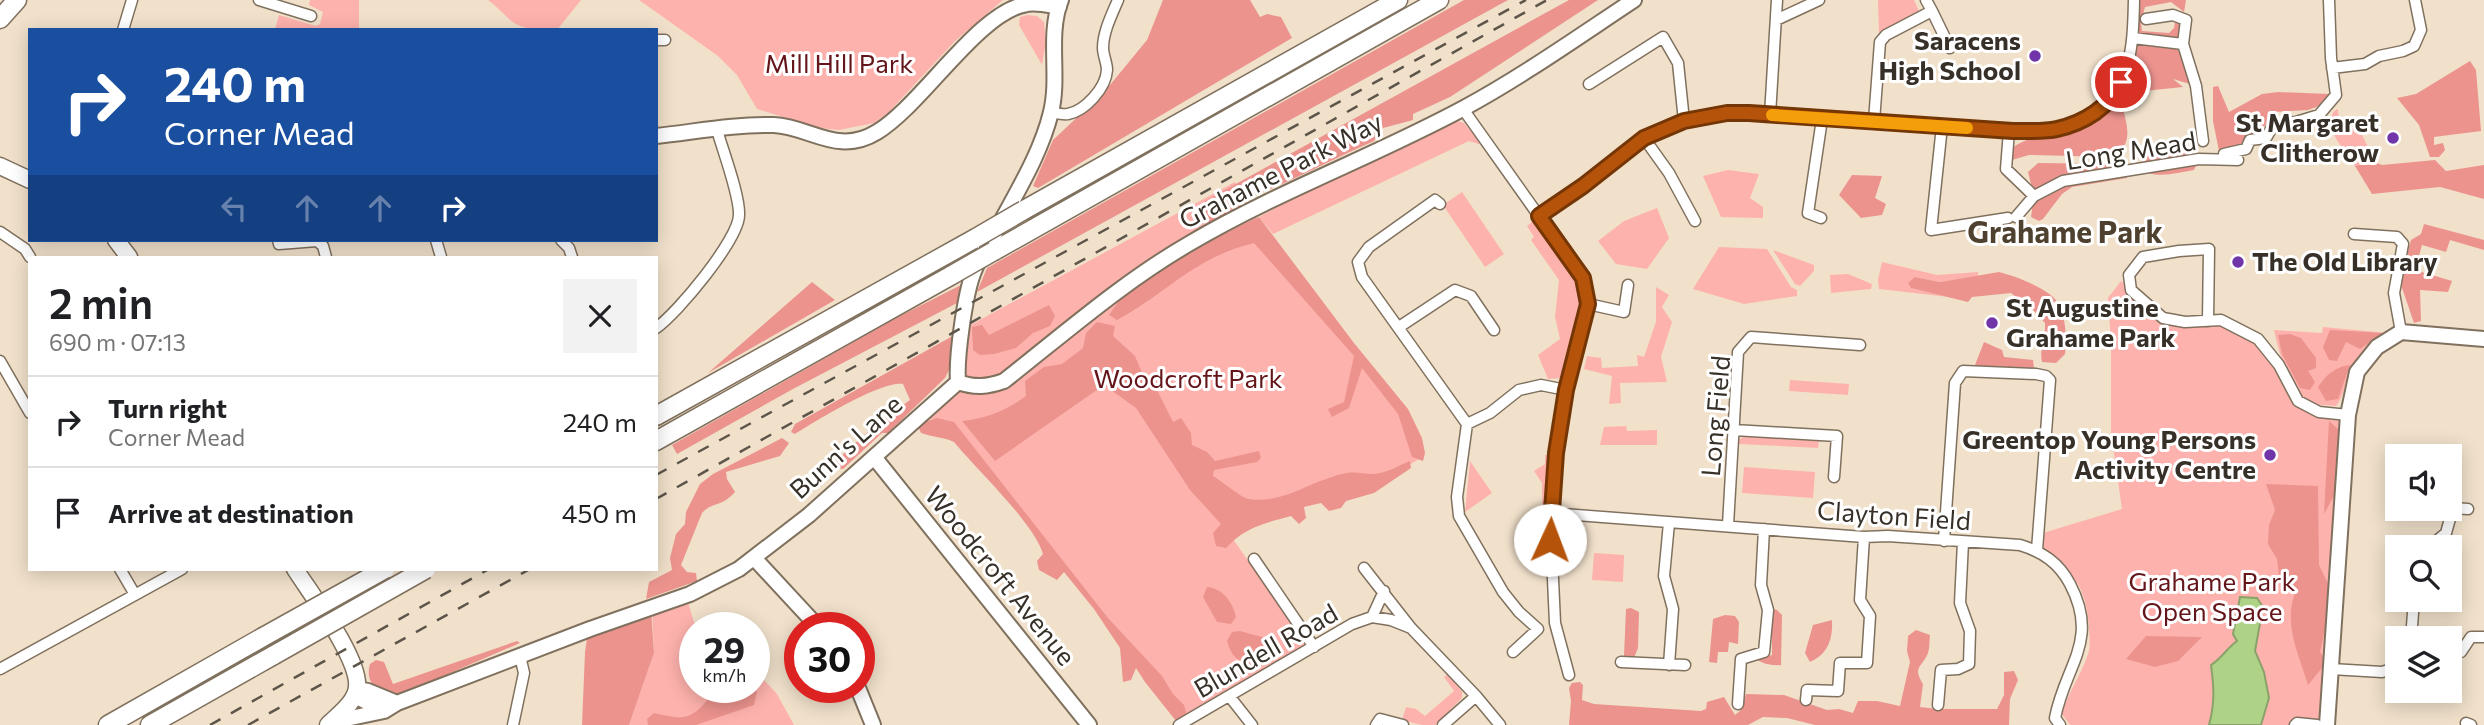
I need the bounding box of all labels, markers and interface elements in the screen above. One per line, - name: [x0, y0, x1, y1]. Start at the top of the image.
- place label: Saracens High School: [1879, 24, 2021, 85]
- park label: Mill Hill Park: [765, 47, 913, 78]
- marker: Saracens High School: [2027, 48, 2043, 64]
- text: 240 m: [164, 52, 306, 112]
- pin: [2091, 52, 2151, 112]
- icon: right: [49, 56, 140, 147]
- icon: arrive: [2102, 63, 2140, 101]
- street label: Grahame Park Way: [1174, 105, 1387, 234]
- place label: St Margaret Clitherow: [2236, 106, 2379, 167]
- text: Corner Mead: [164, 112, 355, 152]
- street label: Long Mead: [2063, 124, 2198, 175]
- marker: St Margaret Clitherow: [2385, 130, 2401, 146]
- icon: left: [215, 189, 253, 227]
- icon: ahead: [288, 189, 326, 227]
- icon: ahead: [361, 189, 399, 227]
- icon: right: [434, 189, 472, 227]
- district label: Grahame Park: [1967, 212, 2163, 249]
- place label: The Old Library: [2252, 245, 2438, 276]
- marker: The Old Library: [2230, 254, 2246, 270]
- text: 2 min: [49, 276, 153, 328]
- button: close: [563, 279, 637, 353]
- place label: St Augustine Grahame Park: [2006, 291, 2176, 352]
- marker: St Augustine Grahame Park: [1984, 315, 2000, 331]
- text: 690 m · 07:13: [49, 328, 186, 356]
- street label: Long Field: [1694, 354, 1735, 478]
- park label: Woodcroft Park: [1093, 362, 1283, 393]
- street label: Bunn's Lane: [783, 387, 907, 504]
- text: Turn right: [108, 392, 227, 423]
- icon: right: [49, 403, 87, 441]
- text: 240 m: [563, 406, 637, 437]
- text: Corner Mead: [108, 423, 245, 451]
- place label: Greentop Young Persons Activity Centre: [1962, 423, 2256, 484]
- map controls: [2385, 444, 2462, 703]
- button: sound: [2385, 444, 2462, 521]
- marker: Greentop Young Persons Activity Centre: [2262, 447, 2278, 463]
- street label: Woodcroft Avenue: [919, 479, 1083, 671]
- icon: arrive: [49, 494, 87, 532]
- street label: Clayton Field: [1816, 494, 1972, 535]
- text: Arrive at destination: [108, 497, 354, 528]
- text: 450 m: [562, 497, 637, 528]
- position arrow: [1513, 503, 1587, 577]
- button: search: [2385, 535, 2462, 612]
- park label: Grahame Park Open Space: [2128, 565, 2296, 626]
- street label: Blundell Road: [1188, 596, 1342, 703]
- speed limit sign: 30: [784, 612, 875, 703]
- button: layers: [2385, 626, 2462, 703]
- text: 29: [704, 627, 745, 670]
- text: km/h: [703, 664, 746, 686]

